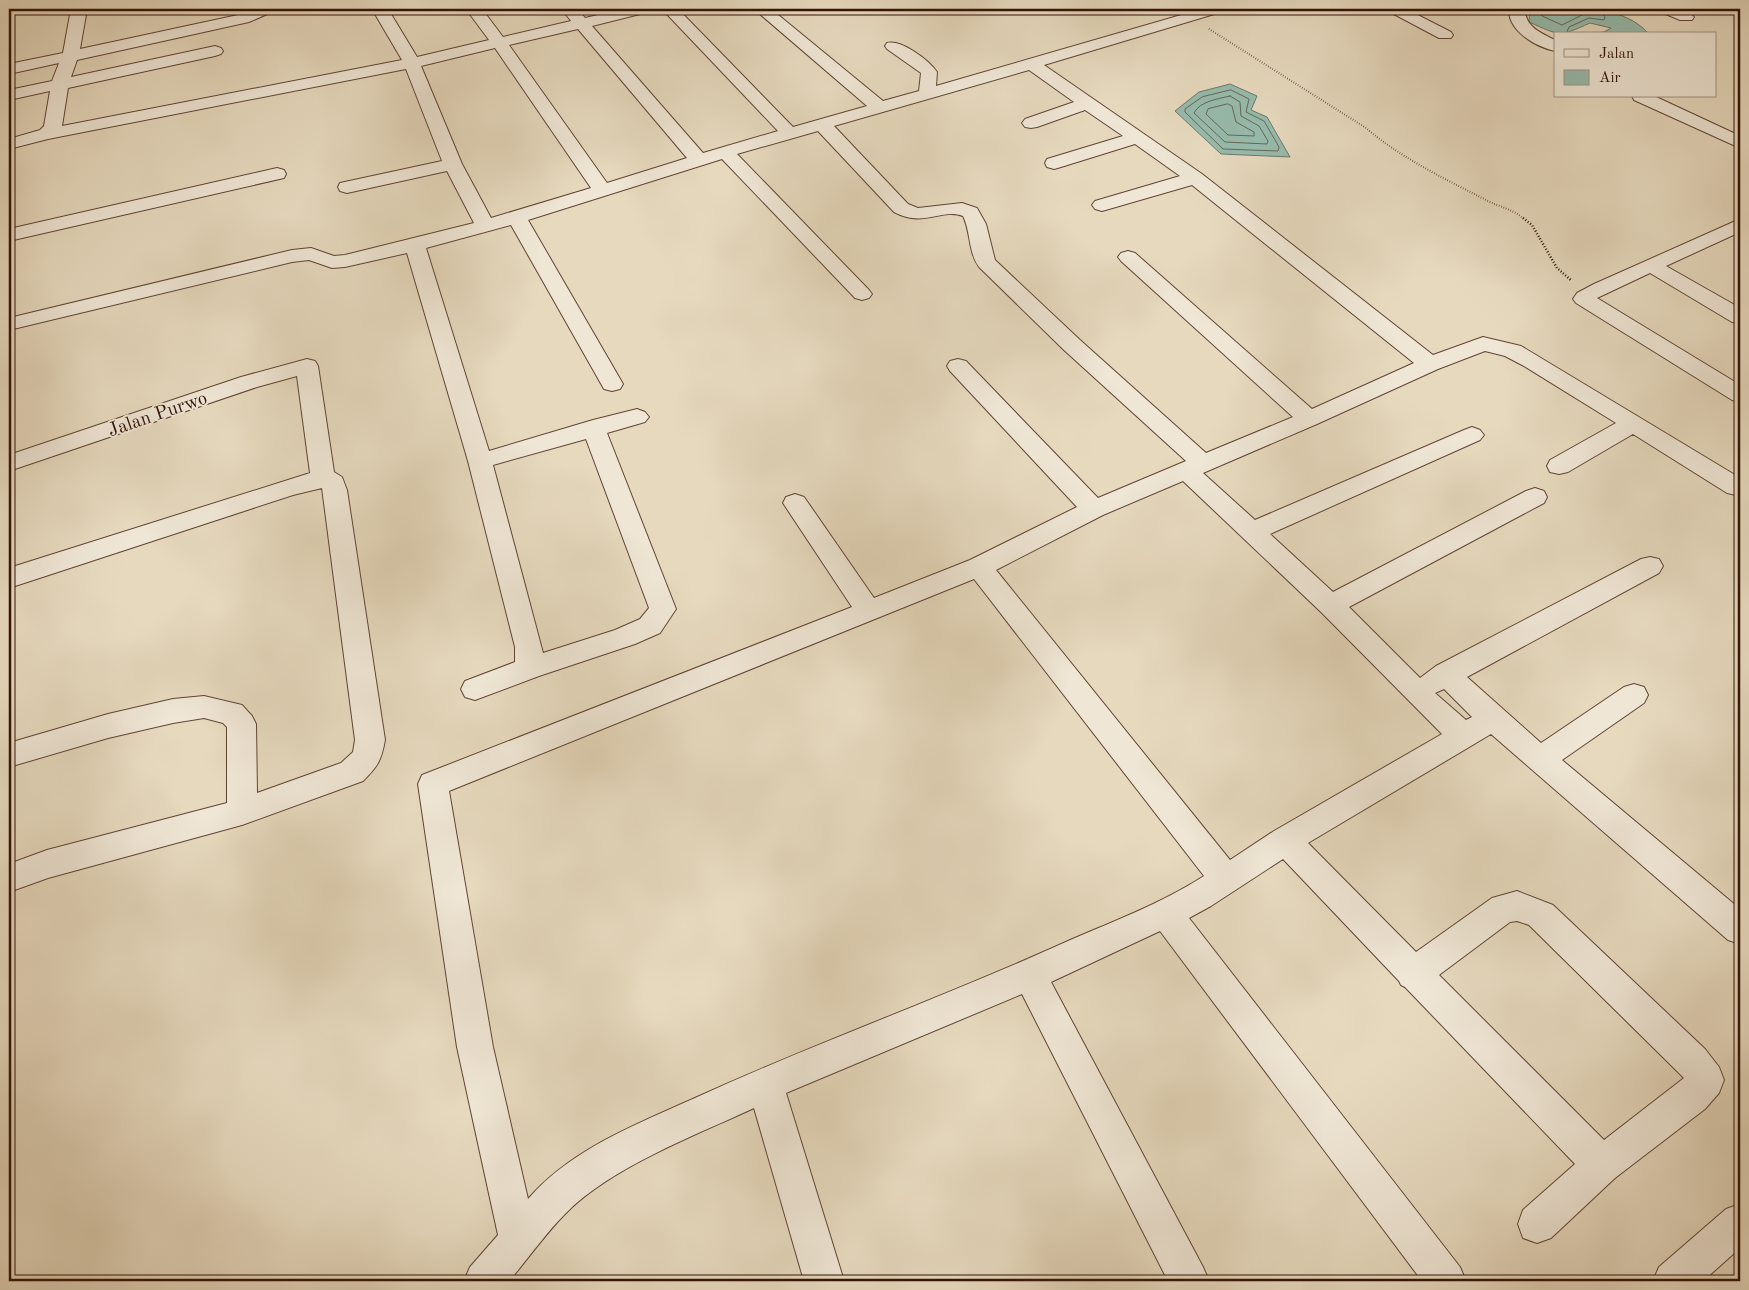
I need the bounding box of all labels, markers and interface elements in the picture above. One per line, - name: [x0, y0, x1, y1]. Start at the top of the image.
- legend: [1554, 32, 1716, 98]
- text: Jalan: [1599, 47, 1634, 62]
- text: Air: [1599, 71, 1621, 86]
- street label: Jalan Purwo: [106, 389, 210, 441]

